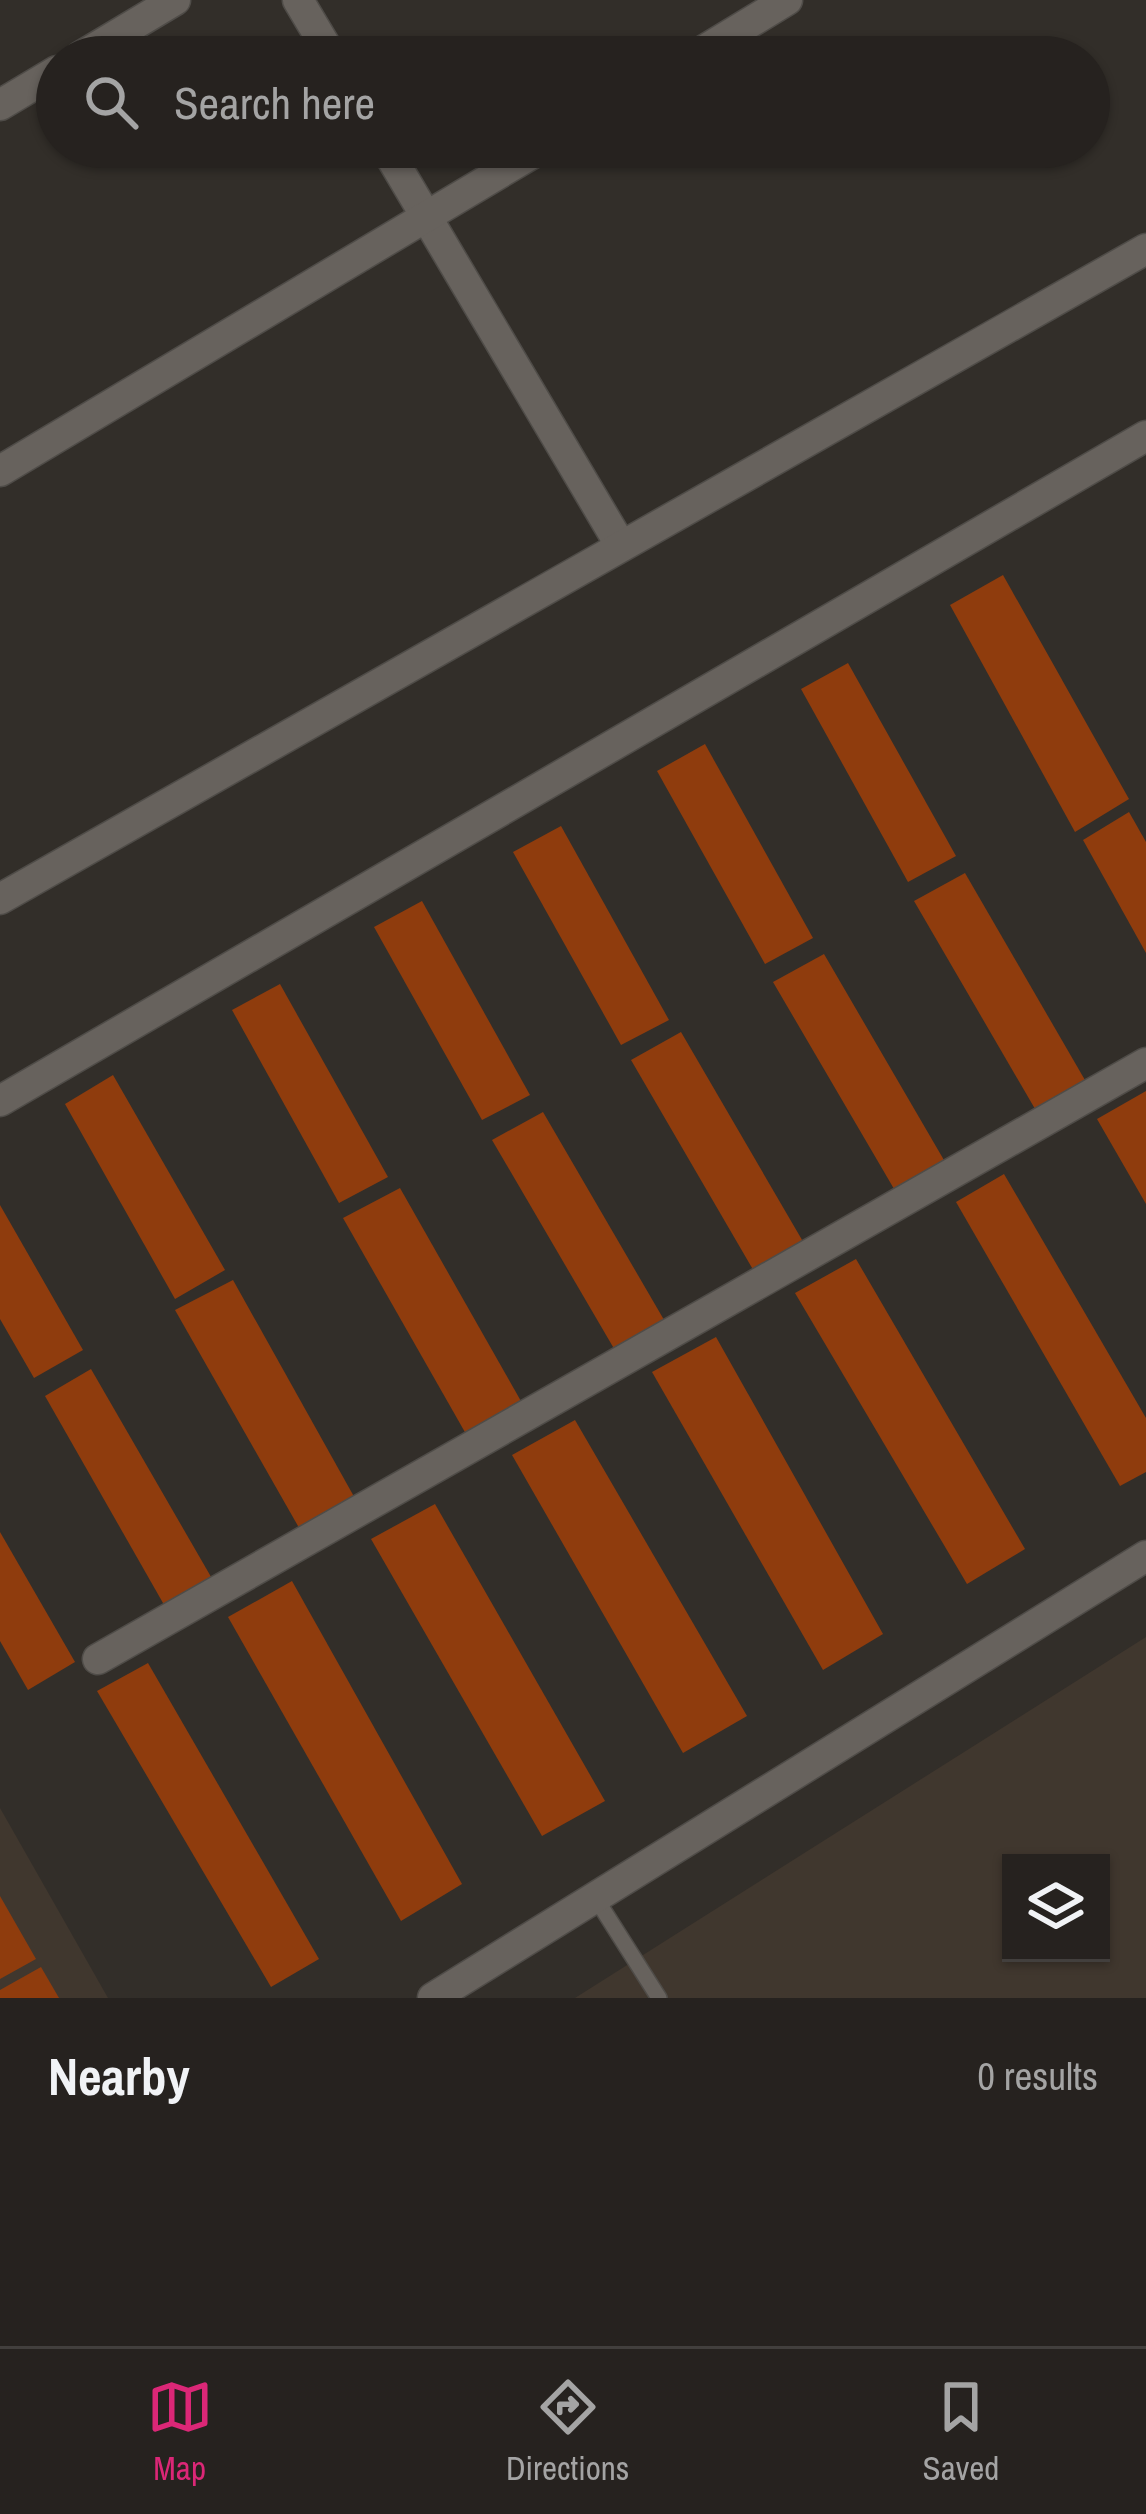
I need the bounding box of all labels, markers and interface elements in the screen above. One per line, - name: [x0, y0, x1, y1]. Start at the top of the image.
- search box: [36, 36, 1110, 168]
- icon: search: [78, 69, 144, 135]
- text: Search here: [174, 72, 375, 133]
- map controls: [1002, 1854, 1110, 1962]
- button: layers: [1002, 1854, 1110, 1962]
- text: Nearby: [48, 2042, 190, 2111]
- text: 0 results: [977, 2050, 1098, 2102]
- tab: Map: [147, 2374, 213, 2490]
- tab: Directions: [506, 2374, 629, 2490]
- tab: Saved: [923, 2374, 999, 2490]

